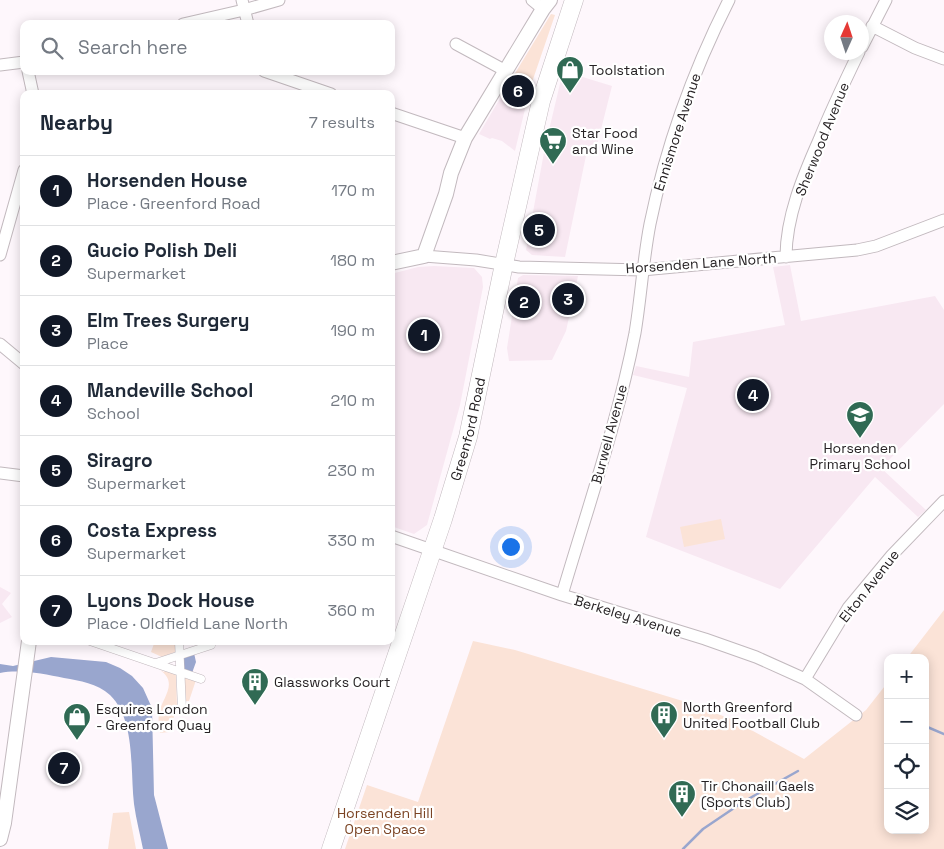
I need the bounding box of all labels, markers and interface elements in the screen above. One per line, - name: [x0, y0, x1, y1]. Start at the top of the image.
- north arrow: [824, 15, 869, 60]
- search box: [20, 20, 395, 75]
- icon: search: [38, 34, 66, 62]
- text: Search here: [78, 35, 188, 60]
- shop icon: Toolstation: [555, 55, 585, 94]
- place label: Toolstation: [589, 61, 665, 79]
- street label: Ennismore Avenue: [649, 71, 705, 193]
- pin: 6: [502, 72, 534, 110]
- street label: Sherwood Avenue: [791, 80, 853, 198]
- text: Nearby: [40, 109, 113, 136]
- text: 7 results: [309, 112, 375, 133]
- place label: Star Food and Wine: [572, 124, 638, 158]
- supermarket icon: Star Food and Wine: [538, 126, 568, 165]
- text: Horsenden House: [87, 168, 247, 193]
- text: 1: [52, 180, 60, 201]
- text: 170 m: [331, 180, 375, 201]
- text: Place · Greenford Road: [87, 193, 261, 214]
- pin: 5: [523, 211, 555, 249]
- text: Gucio Polish Deli: [87, 238, 237, 263]
- street label: Horsenden Lane North: [625, 249, 777, 277]
- text: 2: [51, 250, 61, 271]
- text: 180 m: [330, 250, 375, 271]
- text: Supermarket: [87, 263, 186, 284]
- pin: 3: [552, 280, 584, 318]
- pin: 2: [508, 283, 540, 321]
- text: Elm Trees Surgery: [87, 308, 250, 333]
- pin: 1: [408, 316, 440, 354]
- text: 3: [51, 320, 61, 341]
- text: 190 m: [330, 320, 375, 341]
- text: Place: [87, 333, 129, 354]
- street label: Greenford Road: [446, 376, 489, 483]
- pin: 4: [737, 376, 769, 414]
- text: Mandeville School: [87, 378, 253, 403]
- street label: Burwell Avenue: [587, 382, 631, 486]
- text: 4: [51, 390, 61, 411]
- text: 210 m: [331, 390, 375, 411]
- school or university icon: Horsenden Primary School: [845, 400, 875, 439]
- text: School: [87, 403, 140, 424]
- place label: Horsenden Primary School: [810, 439, 910, 473]
- text: Siragro: [87, 448, 153, 473]
- text: 5: [51, 460, 61, 481]
- text: 230 m: [328, 460, 375, 481]
- text: Supermarket: [87, 473, 186, 494]
- text: Costa Express: [87, 518, 217, 543]
- text: 6: [51, 530, 61, 551]
- text: 330 m: [328, 530, 375, 551]
- your location: [498, 534, 524, 560]
- text: Supermarket: [87, 543, 186, 564]
- street label: Elton Avenue: [835, 546, 903, 626]
- text: Lyons Dock House: [87, 588, 255, 613]
- street label: Berkeley Avenue: [572, 591, 684, 641]
- text: 7: [52, 600, 60, 621]
- text: 360 m: [327, 600, 375, 621]
- text: Place · Oldfield Lane North: [87, 613, 288, 634]
- map controls: [884, 654, 929, 834]
- button: +: [884, 654, 929, 699]
- building icon: Glassworks Court: [240, 667, 270, 706]
- place label: Glassworks Court: [274, 673, 391, 691]
- place label: North Greenford United Football Club: [683, 698, 820, 732]
- button: −: [884, 699, 929, 744]
- place label: Esquires London - Greenford Quay: [96, 700, 211, 734]
- building icon: North Greenford United Football Club: [649, 700, 679, 739]
- shop icon: Esquires London - Greenford Quay: [62, 702, 92, 741]
- button: locate: [884, 744, 929, 789]
- pin: 7: [48, 749, 80, 787]
- place label: Tir Chonaill Gaels (Sports Club): [701, 777, 814, 811]
- building icon: Tir Chonaill Gaels (Sports Club): [667, 779, 697, 818]
- button: layers: [884, 789, 929, 834]
- park label: Horsenden Hill Open Space: [337, 804, 433, 838]

